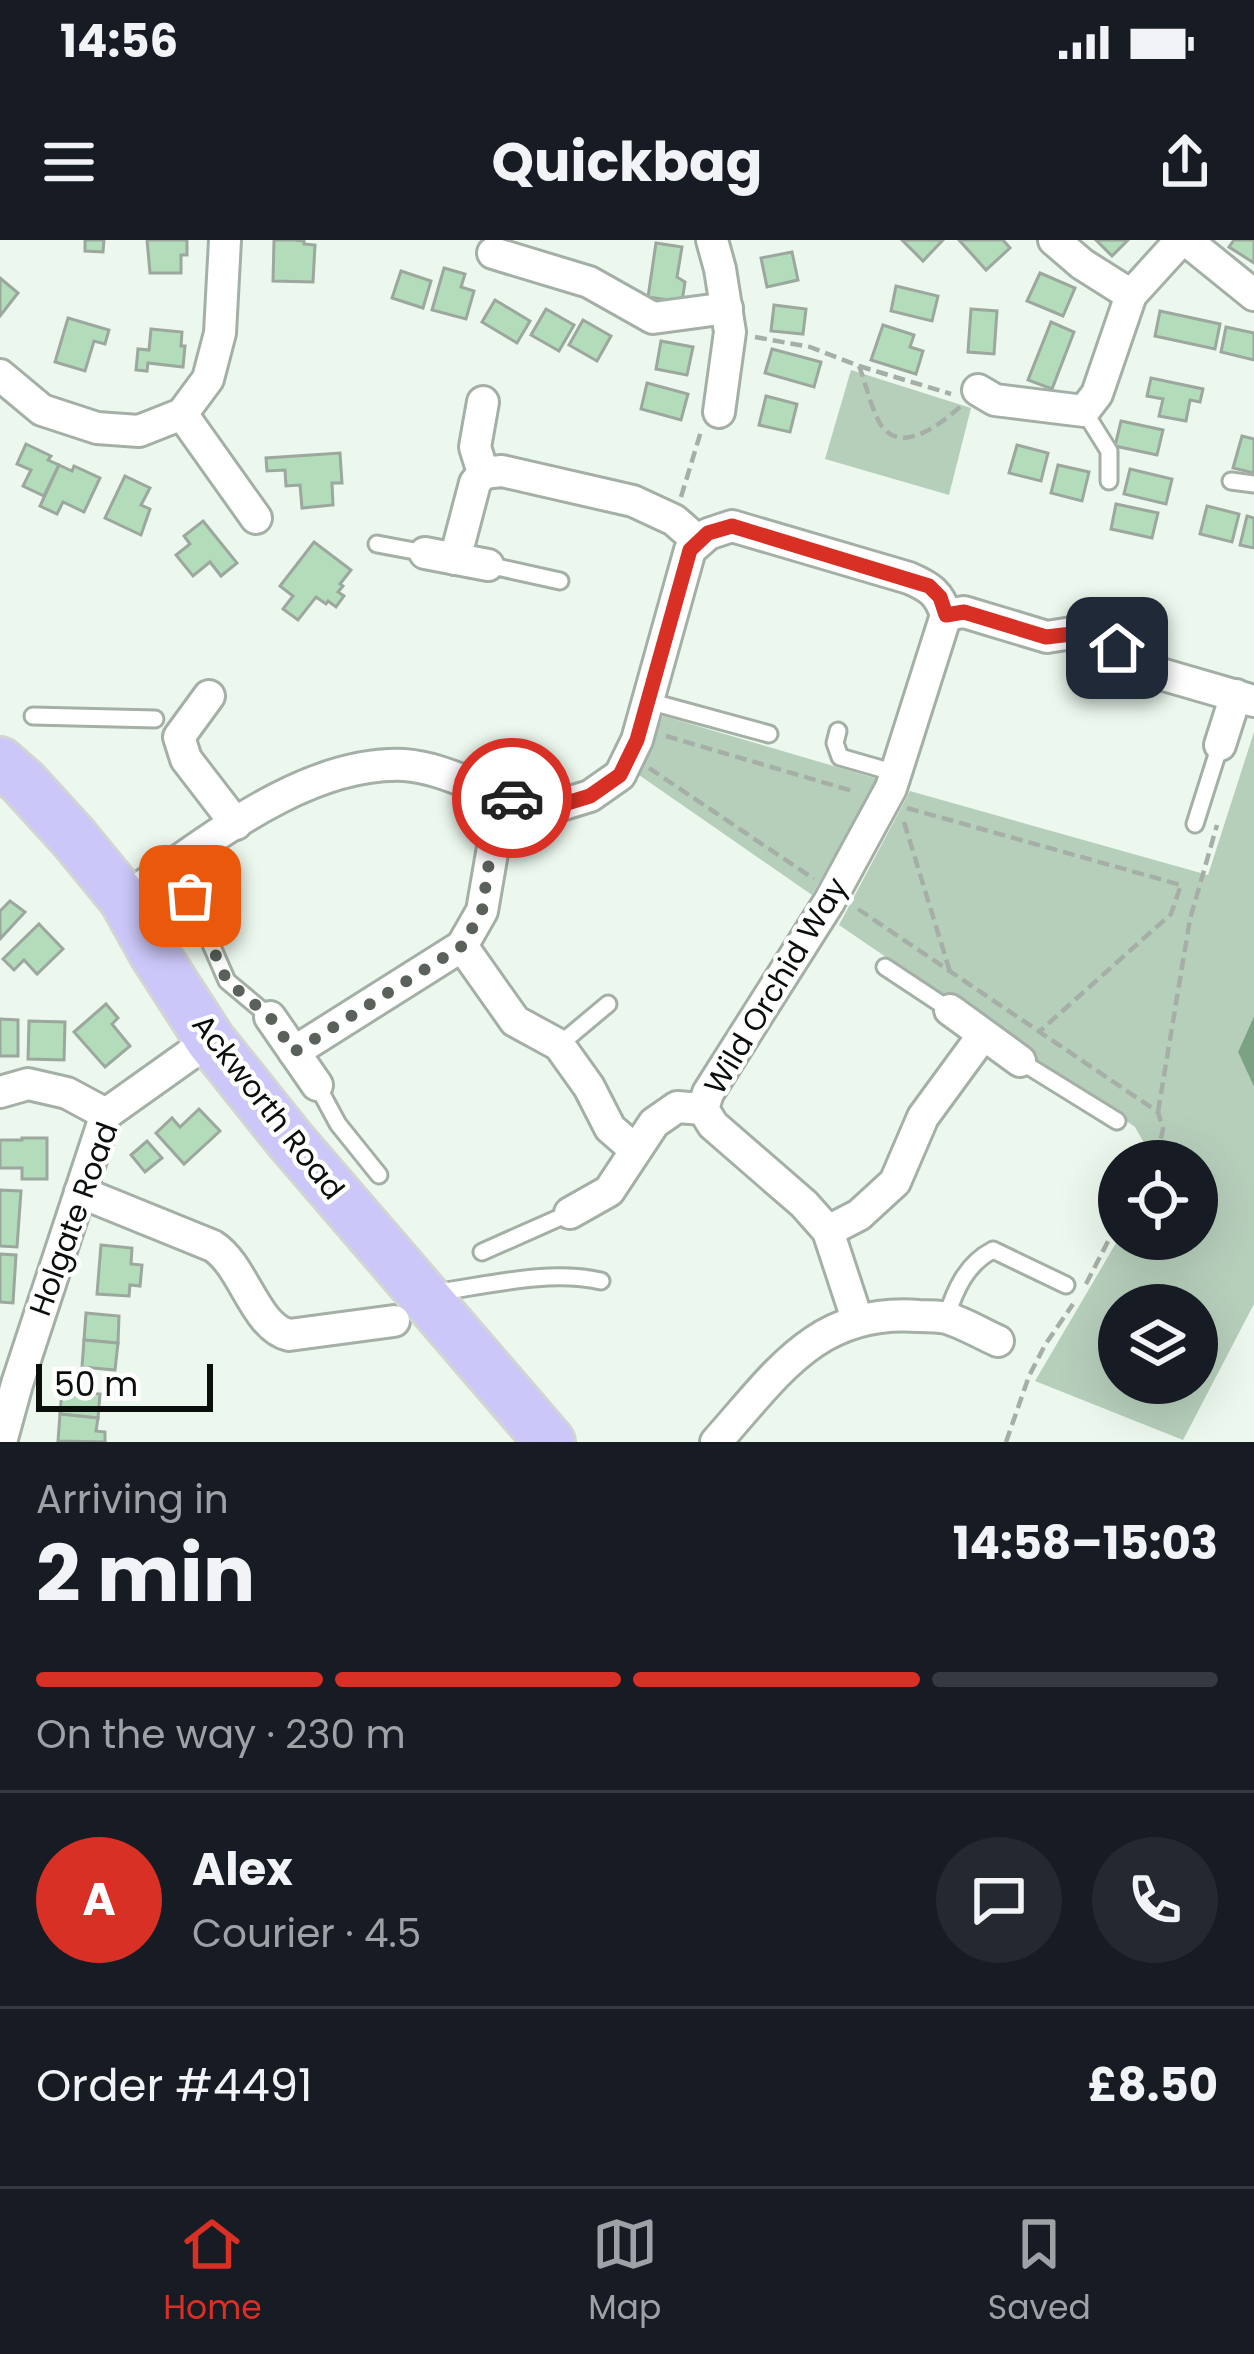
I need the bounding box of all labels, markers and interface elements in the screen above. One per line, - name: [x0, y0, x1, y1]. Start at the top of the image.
- text: 14:56: [60, 10, 178, 73]
- text: Quickbag: [492, 124, 762, 200]
- icon: menu: [36, 129, 102, 195]
- icon: share: [1152, 129, 1218, 195]
- pin: [1066, 597, 1168, 699]
- icon: home: [1084, 615, 1150, 681]
- courier: [452, 738, 572, 858]
- icon: car: [479, 765, 545, 831]
- pin: [139, 845, 241, 947]
- icon: bag: [157, 863, 223, 929]
- street label: Wild Orchid Way: [694, 869, 858, 1103]
- street label: Ackworth Road: [182, 1005, 355, 1209]
- street label: Holgate Road: [19, 1116, 129, 1322]
- map controls: [1098, 1140, 1218, 1404]
- button: locate: [1098, 1140, 1218, 1260]
- button: layers: [1098, 1284, 1218, 1404]
- scale bar: [36, 1358, 213, 1411]
- text: 50 m: [54, 1361, 138, 1408]
- text: Arriving in: [36, 1472, 229, 1527]
- text: 14:58–15:03: [953, 1512, 1218, 1575]
- text: 2 min: [36, 1519, 255, 1628]
- text: On the way · 230 m: [36, 1707, 406, 1762]
- button: chat: [936, 1837, 1062, 1963]
- button: phone: [1092, 1837, 1218, 1963]
- text: Alex: [192, 1838, 293, 1901]
- text: A: [82, 1868, 116, 1931]
- text: Courier · 4.5: [192, 1906, 421, 1961]
- text: Order #4491: [36, 2054, 312, 2117]
- text: £8.50: [1088, 2054, 1218, 2117]
- tab: Home: [163, 2211, 262, 2333]
- tab: Map: [588, 2211, 661, 2333]
- tab: Saved: [988, 2211, 1091, 2333]

